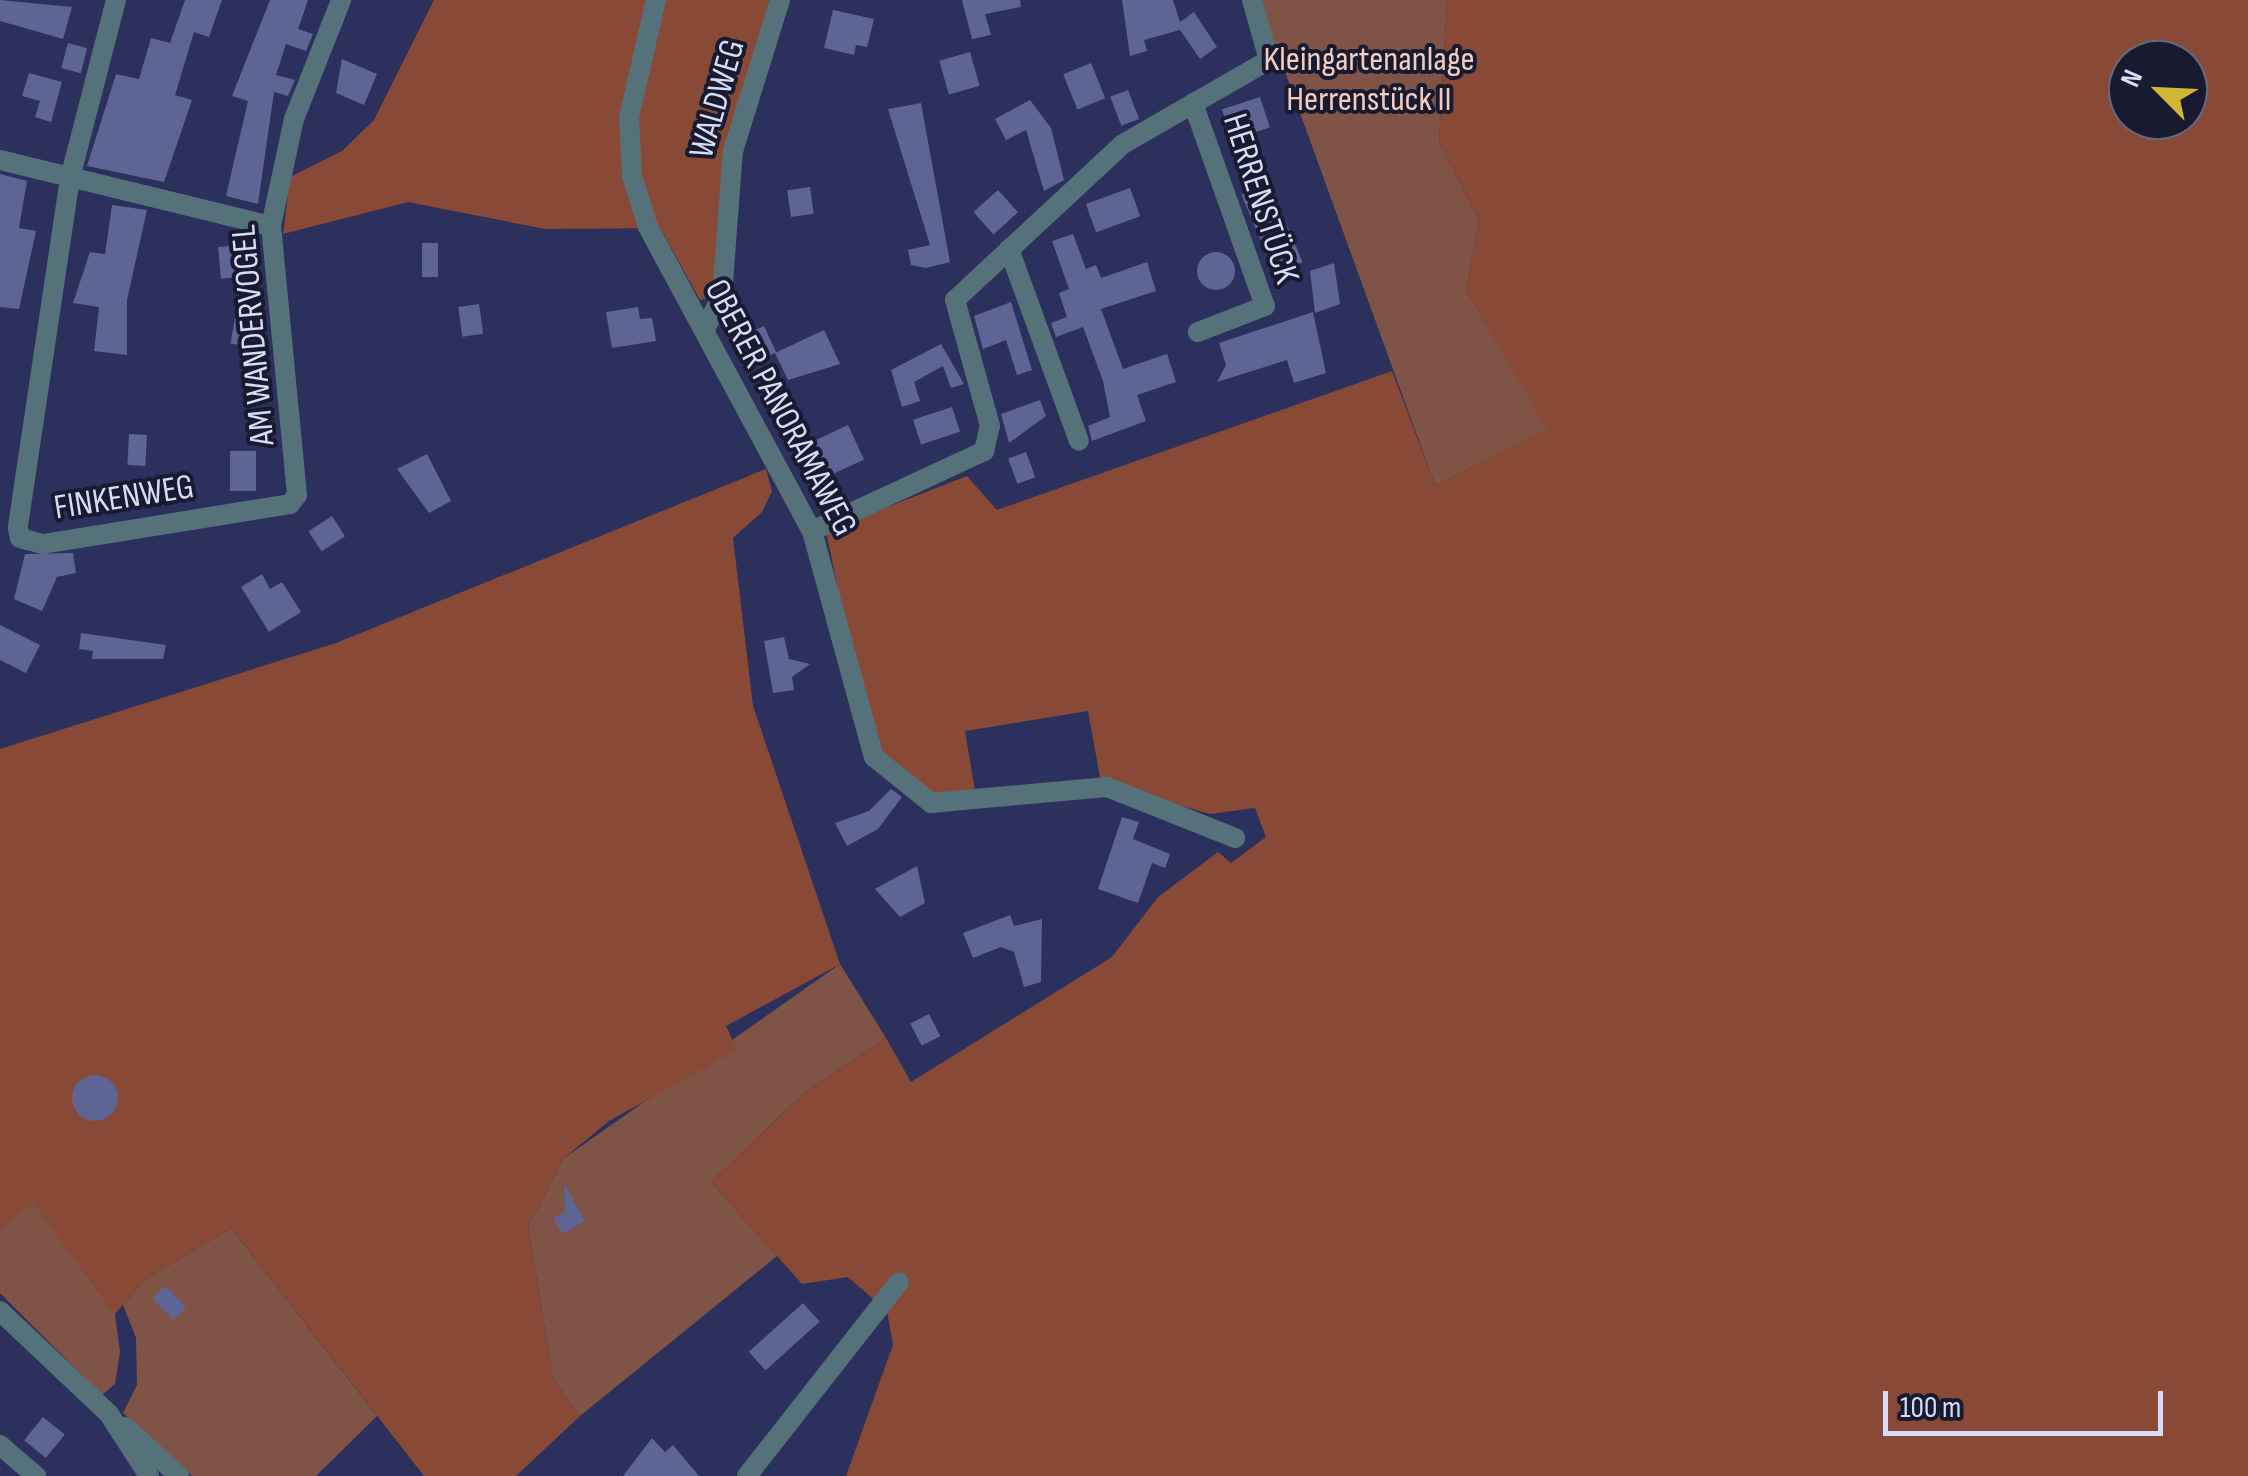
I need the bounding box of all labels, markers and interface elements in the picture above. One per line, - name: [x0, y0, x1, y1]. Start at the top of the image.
- street label: WALDWEG: [681, 35, 755, 163]
- park label: Kleingartenanlage Herrenstück II: [1263, 39, 1475, 121]
- north arrow: [2108, 40, 2208, 140]
- text: N: [2114, 65, 2150, 92]
- street label: HERRENSTÜCK: [1213, 109, 1307, 289]
- street label: AM WANDERVOGEL: [223, 223, 285, 447]
- street label: OBERER PANORAMAWEG: [695, 273, 865, 543]
- street label: FINKENWEG: [51, 466, 197, 530]
- scale bar: [1888, 1371, 2168, 1433]
- text: 100 m: [1900, 1390, 1961, 1426]

